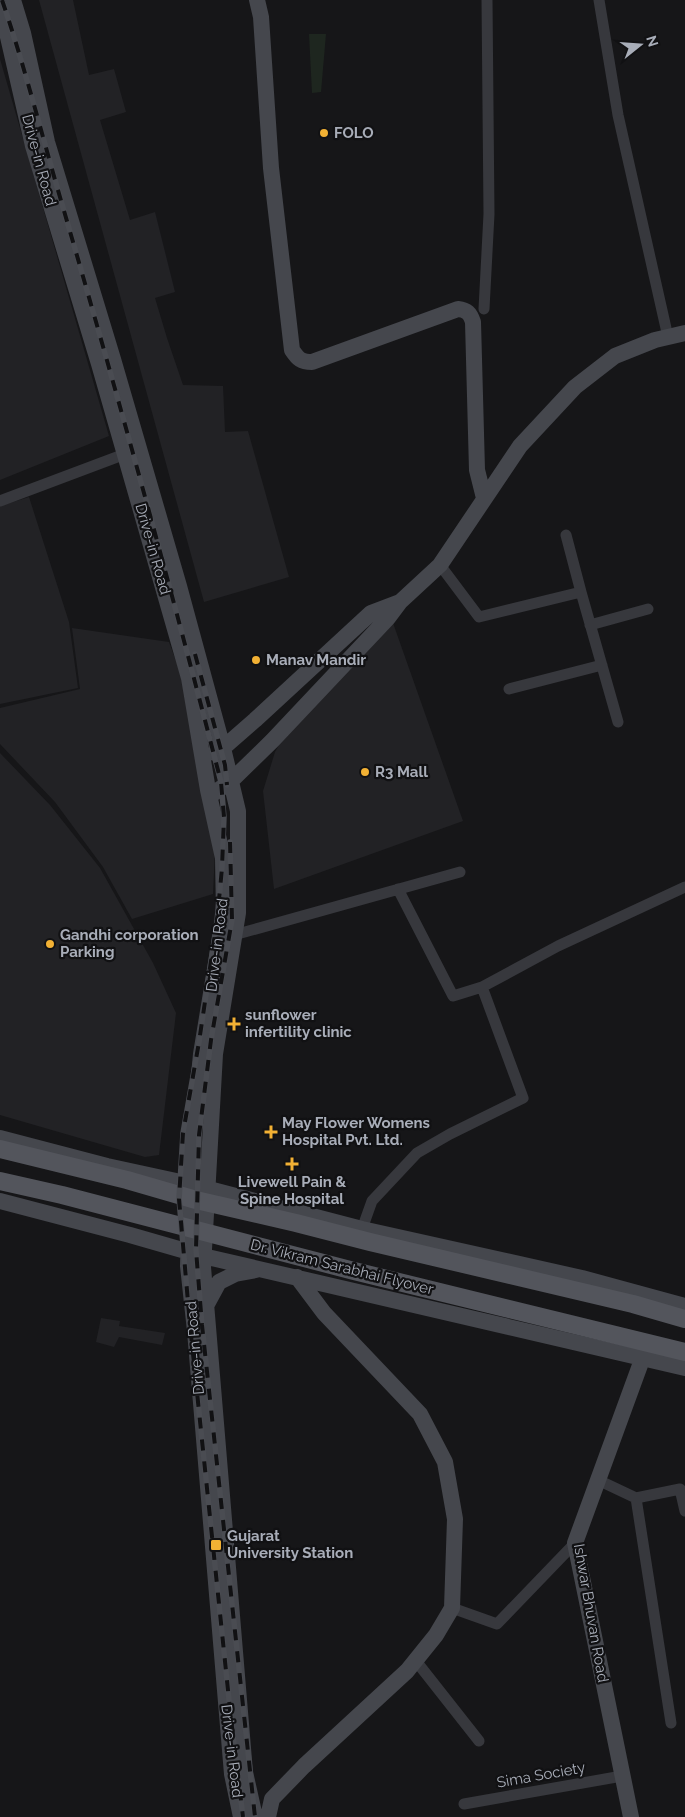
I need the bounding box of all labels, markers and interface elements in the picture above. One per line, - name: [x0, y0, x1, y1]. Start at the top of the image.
- north arrow: [615, 20, 665, 70]
- text: N: [643, 34, 662, 49]
- street label: Drive-in Road: [18, 112, 60, 208]
- place label: FOLO: [334, 124, 374, 142]
- marker: FOLO: [318, 127, 330, 139]
- street label: Drive-in Road: [131, 501, 175, 597]
- place label: Manav Mandir: [266, 651, 366, 669]
- marker: Manav Mandir: [250, 654, 262, 666]
- place label: R3 Mall: [375, 763, 428, 781]
- marker: R3 Mall: [359, 766, 371, 778]
- street label: Drive-in Road: [202, 897, 232, 993]
- place label: Gandhi corporation Parking: [60, 926, 199, 961]
- marker: Gandhi corporation Parking: [44, 938, 56, 950]
- place label: sunflower infertility clinic: [245, 1006, 352, 1041]
- marker: sunflower infertility clinic: [227, 1017, 241, 1031]
- place label: May Flower Womens Hospital Pvt. Ltd.: [282, 1114, 430, 1149]
- marker: May Flower Womens Hospital Pvt. Ltd.: [264, 1125, 278, 1139]
- marker: Livewell Pain & Spine Hospital: [285, 1157, 299, 1171]
- place label: Livewell Pain & Spine Hospital: [238, 1173, 346, 1208]
- street label: Dr. Vikram Sarabhai Flyover: [249, 1236, 436, 1299]
- street label: Drive-in Road: [182, 1300, 208, 1396]
- place label: Gujarat University Station: [227, 1527, 353, 1562]
- marker: Gujarat University Station: [209, 1538, 223, 1552]
- street label: Ishwar Bhuvan Road: [570, 1542, 612, 1684]
- street label: Drive-in Road: [217, 1703, 247, 1799]
- street label: Sima Society: [495, 1758, 587, 1792]

